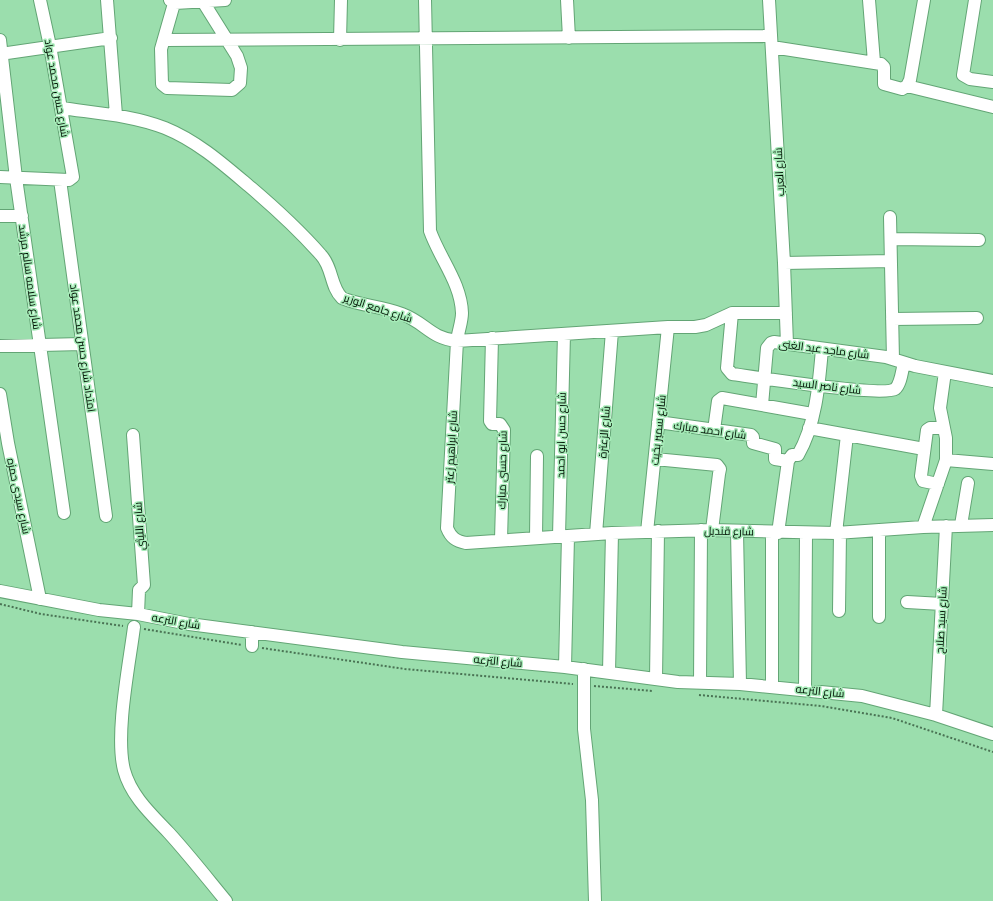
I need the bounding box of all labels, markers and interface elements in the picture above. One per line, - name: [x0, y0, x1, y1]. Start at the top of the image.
- street label: شارع حسن محمد عواد: [40, 38, 73, 138]
- street label: شارع العرب: [771, 147, 788, 197]
- street label: شارع سلامه سالم مرشد: [15, 223, 44, 331]
- street label: امتداد شارع حسن محمد عواد: [66, 283, 99, 413]
- street label: شارع جامع الوزير: [340, 290, 414, 327]
- street label: شارع ماجد عبد الغنى: [778, 336, 870, 363]
- street label: شارع ناصر السيد: [792, 375, 862, 398]
- street label: شارع حسن ابو احمد: [553, 392, 570, 478]
- street label: شارع سمير بخيت: [647, 394, 670, 466]
- street label: شارع الزعترة: [595, 405, 614, 459]
- street label: شارع ابراهيم زعتر: [442, 410, 461, 485]
- street label: شارع احمد مبارك: [673, 418, 747, 443]
- street label: شارع حسنى مبارك: [494, 430, 511, 510]
- street label: شارع سيدى حمزه: [3, 457, 34, 535]
- street label: شارع الليثي: [130, 501, 150, 551]
- street label: شارع قنديل: [704, 524, 754, 539]
- street label: شارع سيد صلاح: [932, 586, 951, 654]
- street label: شارع الترعه: [150, 610, 201, 633]
- street label: شارع الترعه: [473, 652, 523, 671]
- street label: شارع الترعه: [795, 681, 845, 702]

